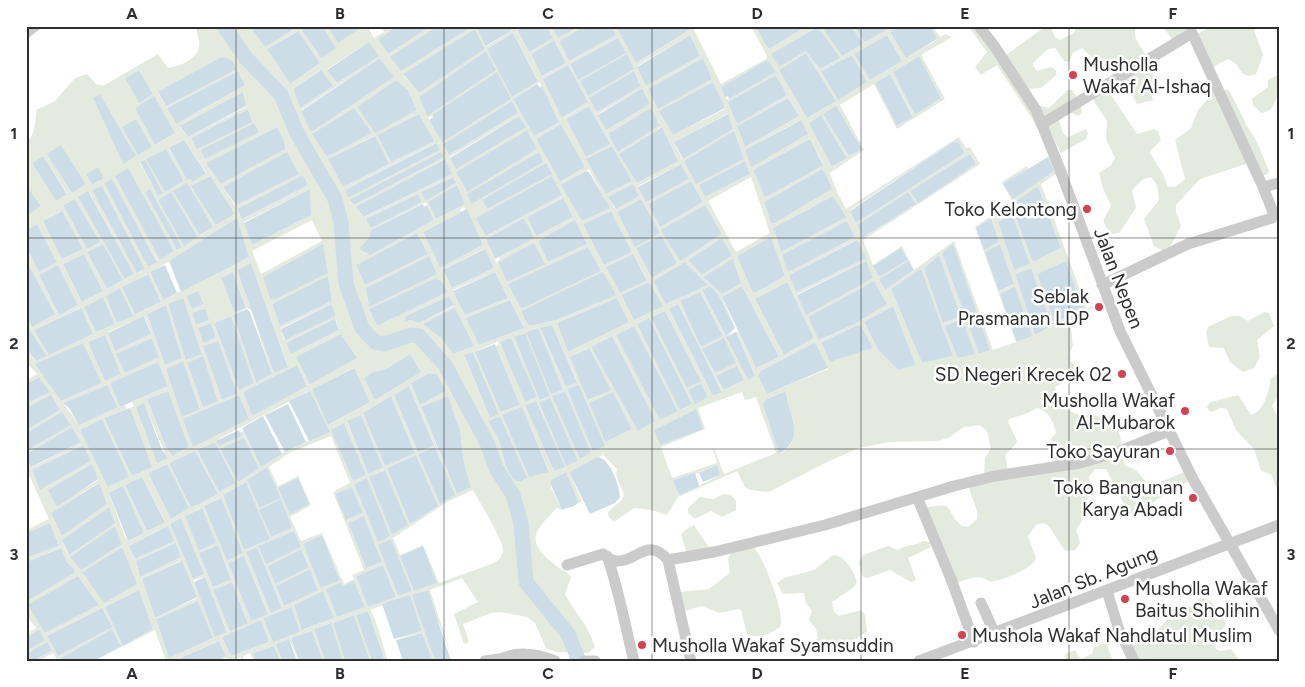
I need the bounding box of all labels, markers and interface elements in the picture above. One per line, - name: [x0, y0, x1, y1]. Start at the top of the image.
- text: A: [126, 4, 138, 23]
- text: B: [335, 4, 345, 23]
- text: C: [542, 4, 554, 23]
- text: D: [751, 4, 763, 23]
- text: E: [960, 4, 970, 23]
- text: F: [1169, 4, 1178, 23]
- place label: Musholla Wakaf Al-Ishaq: [1083, 53, 1211, 98]
- marker: Musholla Wakaf Al-Ishaq: [1067, 69, 1079, 81]
- text: 1: [11, 124, 17, 143]
- text: 1: [1288, 124, 1294, 143]
- place label: Toko Kelontong: [944, 198, 1077, 221]
- marker: Toko Kelontong: [1081, 203, 1093, 215]
- street label: Jalan Nepen: [1089, 225, 1148, 332]
- place label: Seblak Prasmanan LDP: [958, 285, 1090, 330]
- marker: Seblak Prasmanan LDP: [1093, 301, 1105, 313]
- text: 2: [9, 334, 19, 353]
- text: 2: [1286, 334, 1296, 353]
- place label: SD Negeri Krecek 02: [935, 363, 1112, 386]
- marker: SD Negeri Krecek 02: [1116, 368, 1128, 380]
- place label: Musholla Wakaf Al-Mubarok: [1042, 389, 1176, 434]
- marker: Musholla Wakaf Al-Mubarok: [1179, 405, 1191, 417]
- place label: Toko Sayuran: [1046, 440, 1160, 463]
- marker: Toko Sayuran: [1164, 445, 1176, 457]
- place label: Toko Bangunan Karya Abadi: [1053, 476, 1183, 521]
- marker: Toko Bangunan Karya Abadi: [1187, 492, 1199, 504]
- street label: Jalan Sb. Agung: [1026, 541, 1161, 614]
- text: 3: [10, 545, 19, 564]
- text: 3: [1287, 545, 1296, 564]
- place label: Musholla Wakaf Baitus Sholihin: [1135, 577, 1268, 622]
- marker: Musholla Wakaf Baitus Sholihin: [1119, 593, 1131, 605]
- place label: Mushola Wakaf Nahdlatul Muslim: [972, 624, 1252, 647]
- marker: Mushola Wakaf Nahdlatul Muslim: [956, 629, 968, 641]
- place label: Musholla Wakaf Syamsuddin: [652, 634, 894, 657]
- marker: Musholla Wakaf Syamsuddin: [636, 639, 648, 651]
- text: A: [126, 664, 138, 683]
- text: B: [335, 664, 345, 683]
- text: C: [542, 664, 554, 683]
- text: D: [751, 664, 763, 683]
- text: E: [960, 664, 970, 683]
- text: F: [1169, 664, 1178, 683]

